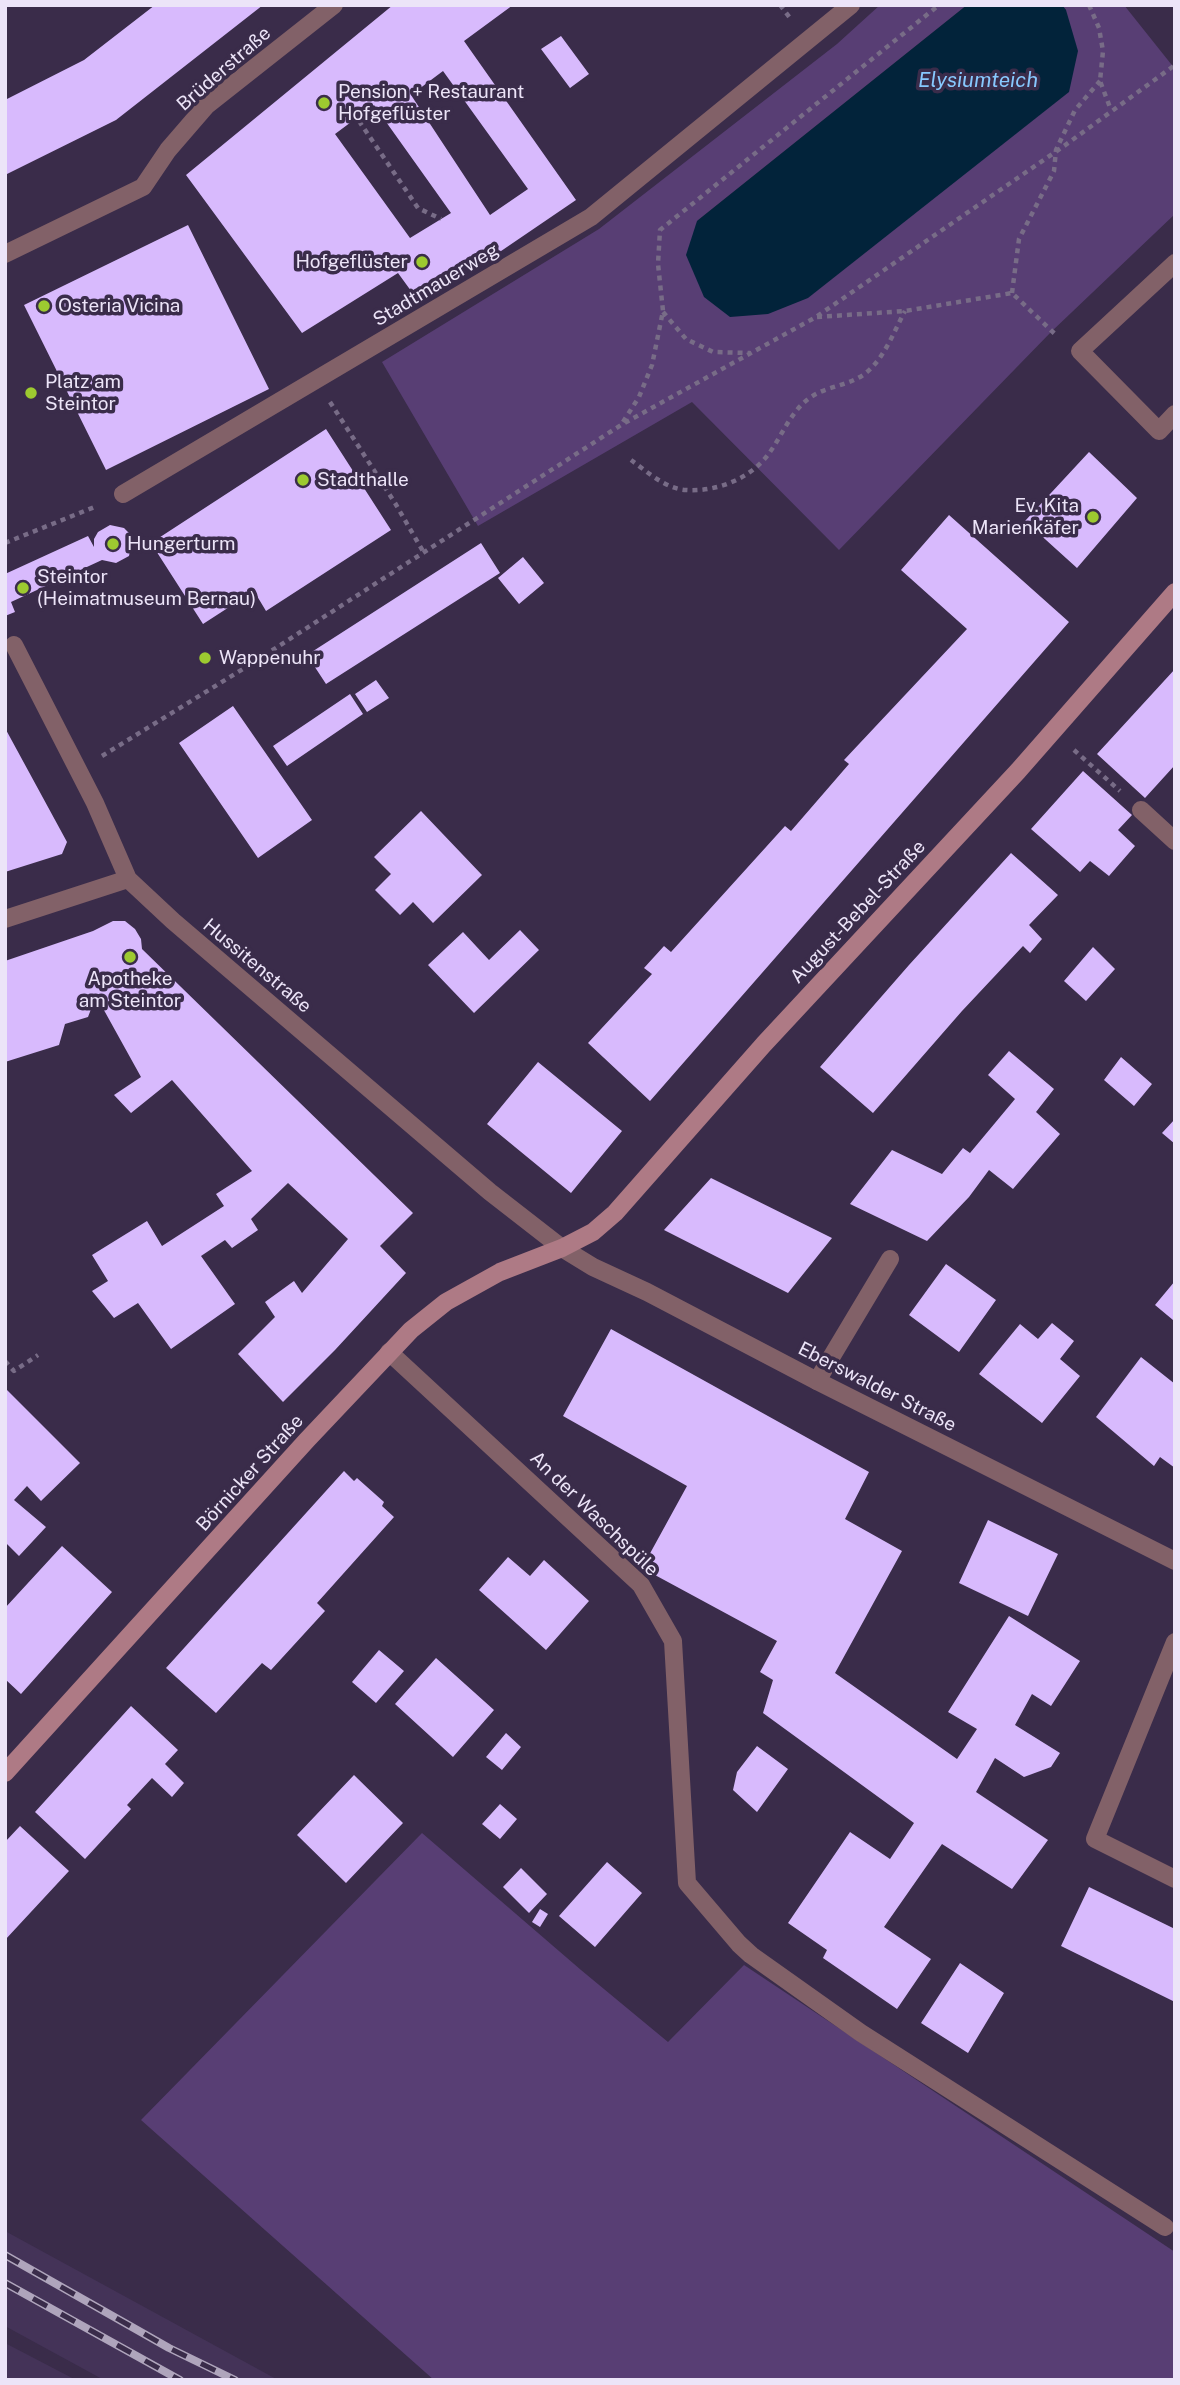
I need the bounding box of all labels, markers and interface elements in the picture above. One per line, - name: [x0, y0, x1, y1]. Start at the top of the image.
- street label: Brüderstraße: [172, 22, 276, 116]
- water label: Elysiumteich: [918, 68, 1038, 94]
- place label: Pension + Restaurant Hofgeflüster: [338, 81, 525, 125]
- marker: Pension + Restaurant Hofgeflüster: [316, 95, 332, 111]
- street label: Stadtmauerweg: [369, 239, 503, 331]
- place label: Hofgeflüster: [295, 251, 408, 273]
- marker: Hofgeflüster: [414, 254, 430, 270]
- place label: Osteria Vicina: [58, 295, 180, 317]
- marker: Osteria Vicina: [36, 298, 52, 314]
- place label: Platz am Steintor: [45, 371, 121, 415]
- marker: Platz am Steintor: [23, 385, 39, 401]
- place label: Stadthalle: [317, 469, 409, 491]
- marker: Stadthalle: [295, 472, 311, 488]
- place label: Ev. Kita Marienkäfer: [972, 495, 1079, 539]
- marker: Ev. Kita Marienkäfer: [1085, 509, 1101, 525]
- place label: Hungerturm: [127, 533, 235, 555]
- marker: Hungerturm: [105, 536, 121, 552]
- place label: Steintor (Heimatmuseum Bernau): [37, 566, 256, 610]
- marker: Steintor (Heimatmuseum Bernau): [15, 580, 31, 596]
- place label: Wappenuhr: [219, 647, 321, 669]
- marker: Wappenuhr: [197, 650, 213, 666]
- street label: August-Bebel-Straße: [786, 836, 930, 988]
- street label: Hussitenstraße: [198, 914, 316, 1018]
- marker: Apotheke am Steintor: [122, 949, 138, 965]
- place label: Apotheke am Steintor: [79, 968, 181, 1012]
- street label: Eberswalder Straße: [794, 1337, 960, 1437]
- street label: Börnicker Straße: [192, 1410, 308, 1536]
- street label: An der Waschspüle: [525, 1447, 663, 1581]

